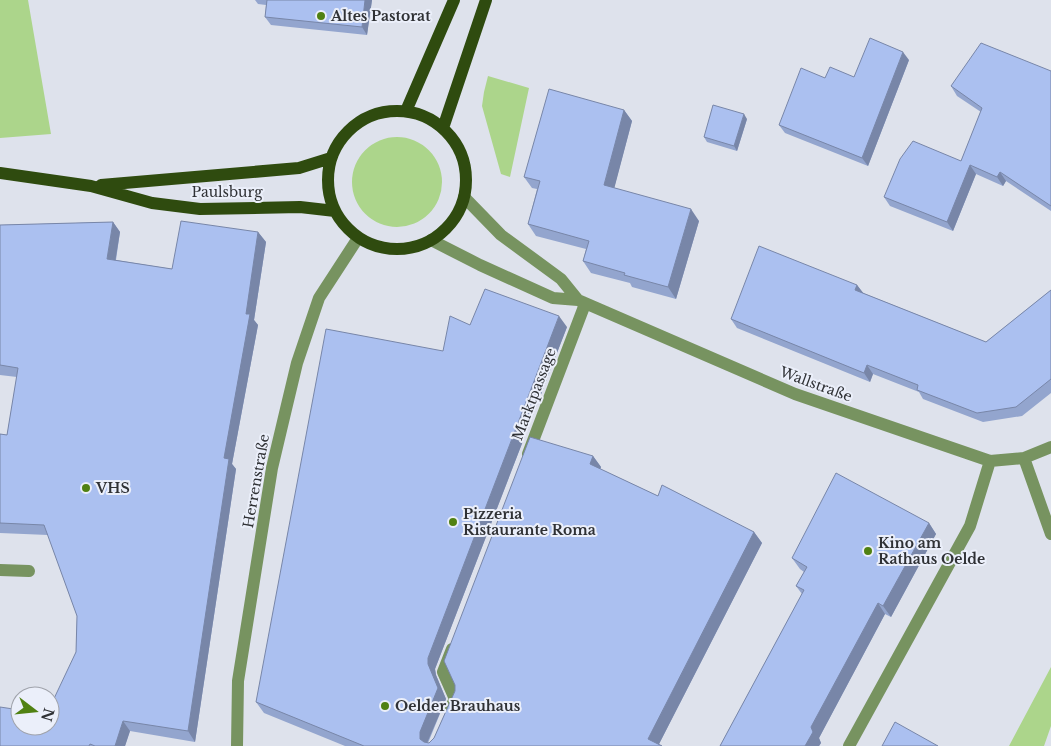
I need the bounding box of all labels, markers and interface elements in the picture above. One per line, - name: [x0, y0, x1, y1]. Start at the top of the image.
- place label: Altes Pastorat: [330, 7, 431, 25]
- marker: Altes Pastorat: [315, 10, 327, 22]
- street label: Paulsburg: [191, 183, 263, 201]
- street label: Marktpassage: [508, 345, 560, 443]
- street label: Wallstraße: [776, 362, 855, 405]
- street label: Herrenstraße: [239, 433, 273, 529]
- place label: VHS: [95, 479, 130, 497]
- marker: VHS: [80, 482, 92, 494]
- place label: Pizzeria Ristaurante Roma: [463, 505, 596, 539]
- marker: Pizzeria Ristaurante Roma: [447, 516, 459, 528]
- place label: Kino am Rathaus Oelde: [878, 534, 985, 568]
- marker: Kino am Rathaus Oelde: [862, 545, 874, 557]
- north arrow: [10, 686, 60, 736]
- place label: Oelder Brauhaus: [395, 697, 521, 715]
- marker: Oelder Brauhaus: [379, 700, 391, 712]
- text: N: [37, 706, 58, 723]

